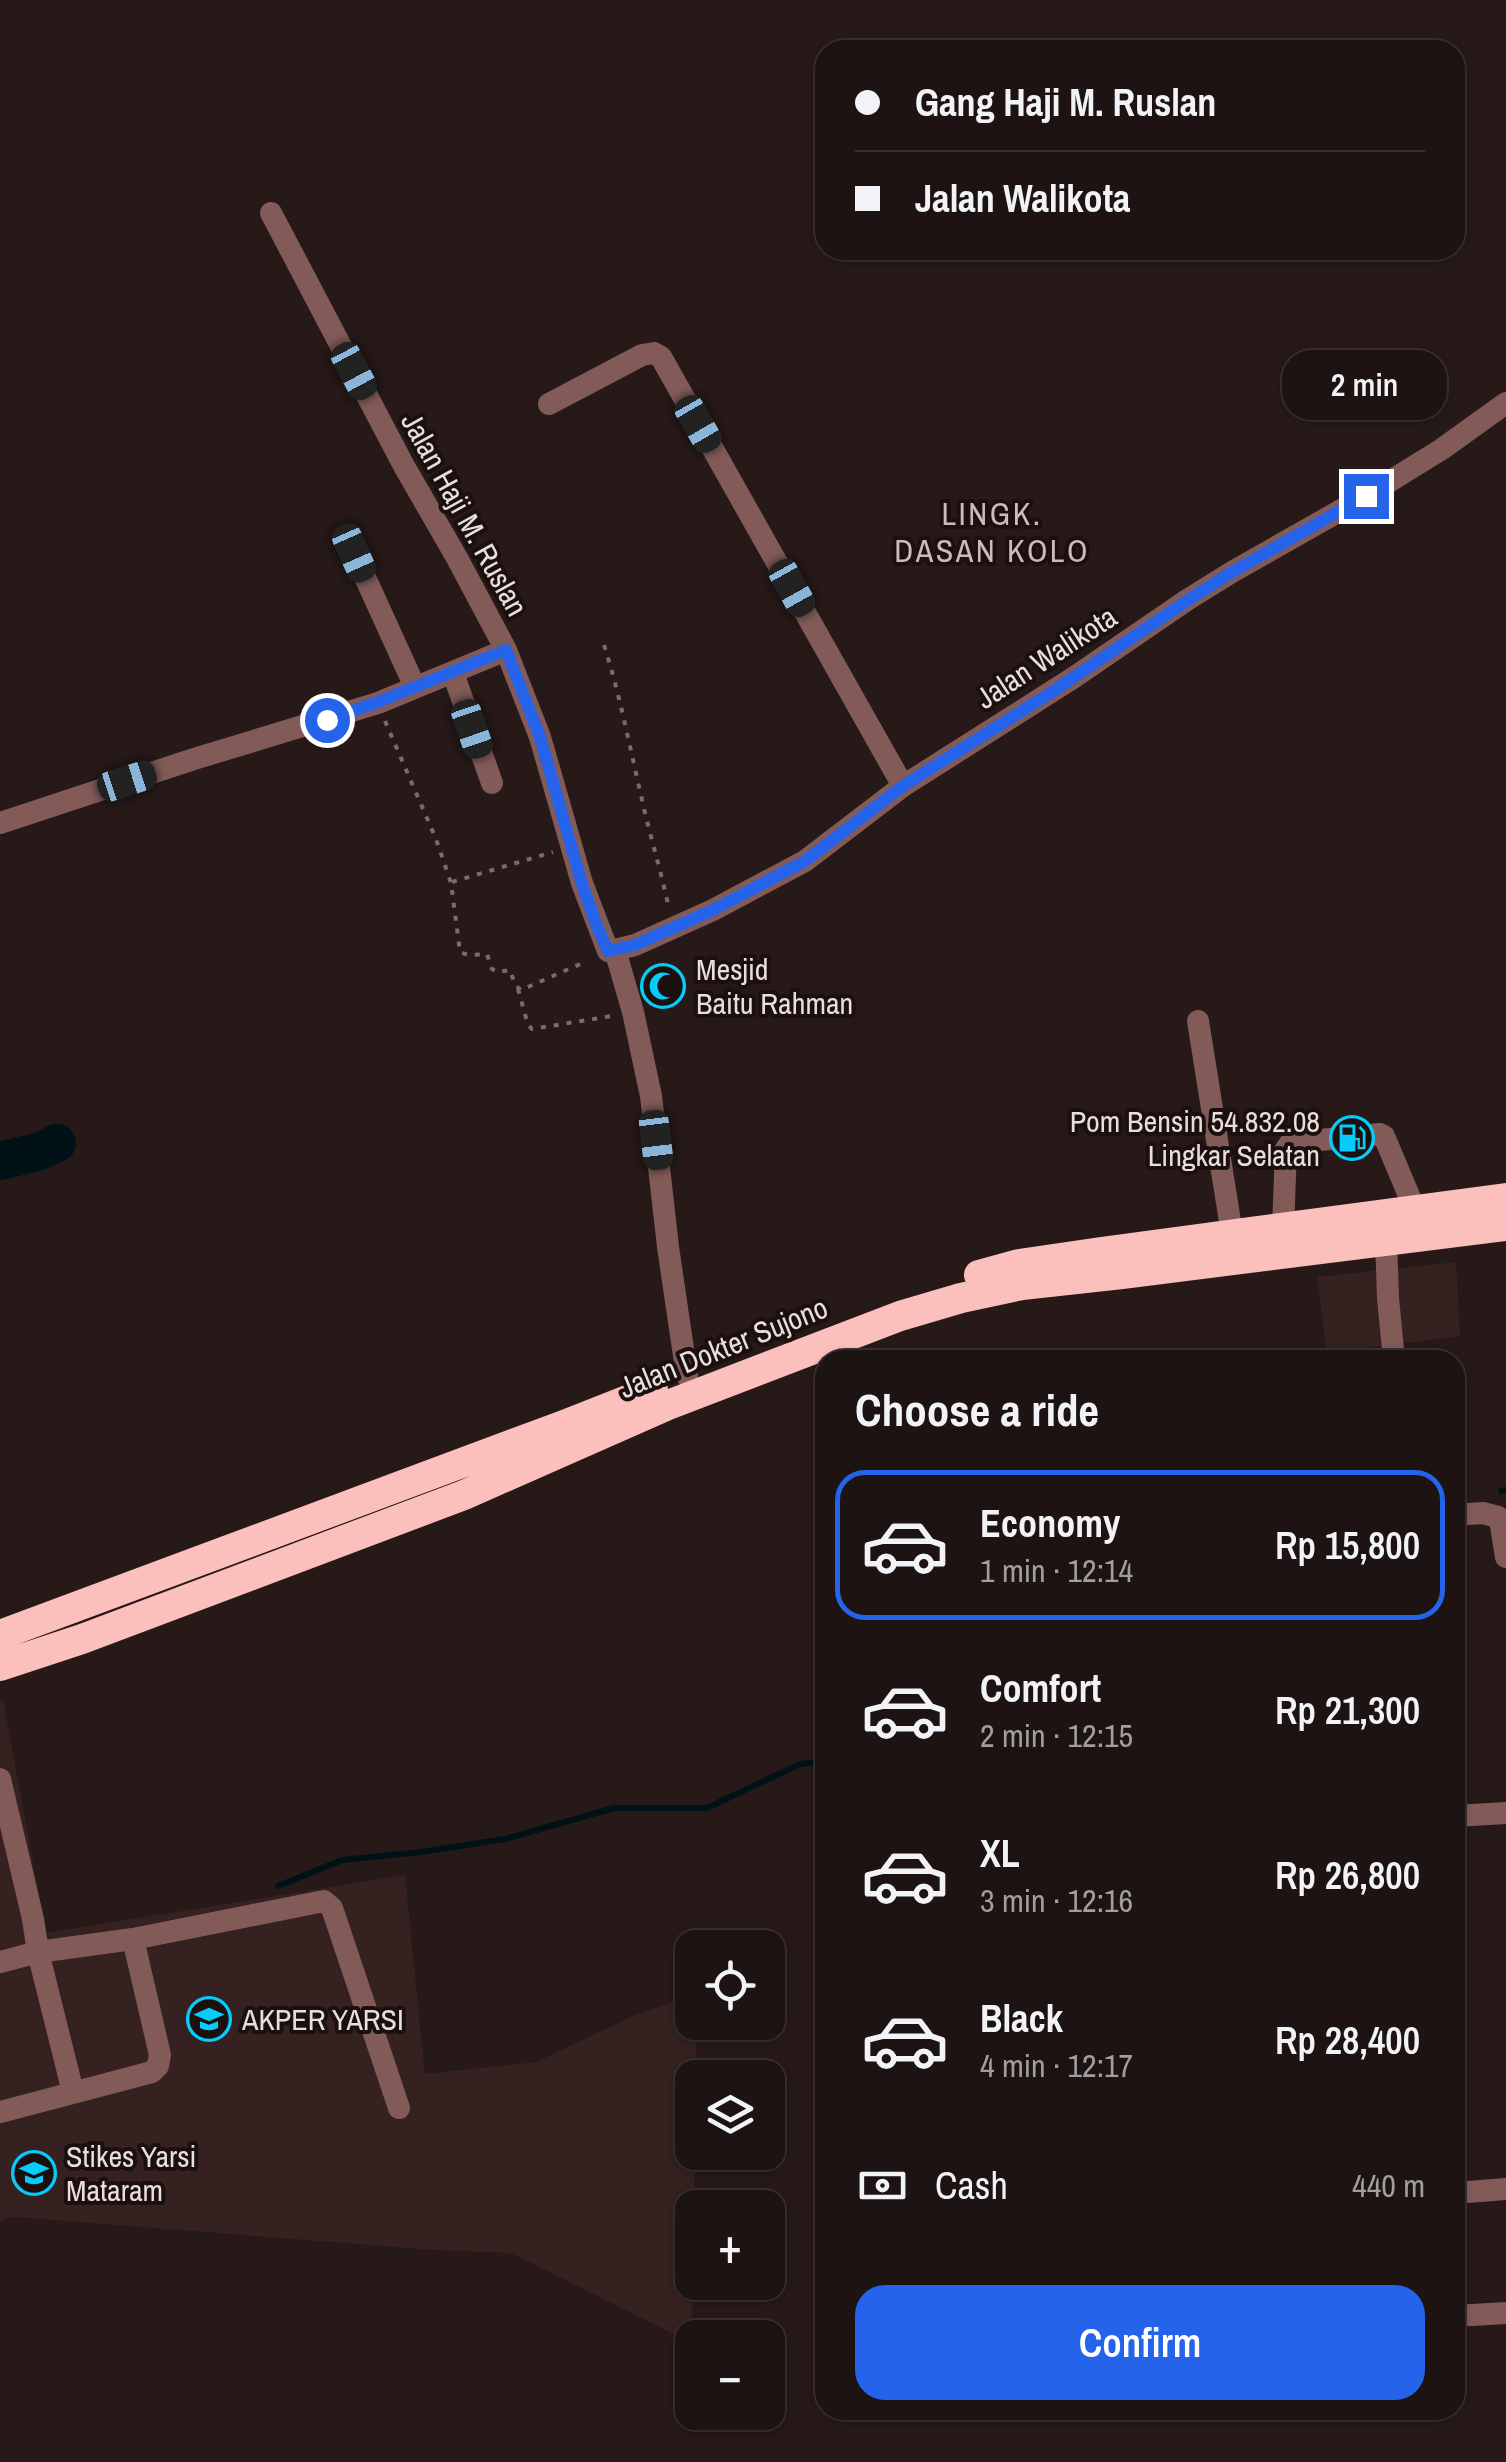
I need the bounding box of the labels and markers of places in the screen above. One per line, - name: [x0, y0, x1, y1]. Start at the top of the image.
- place label: Mesjid Baitu Rahman: [696, 949, 853, 1023]
- mosque icon: Mesjid Baitu Rahman: [640, 963, 686, 1009]
- place label: Pom Bensin 54.832.08 Lingkar Selatan: [1070, 1101, 1320, 1175]
- fuel station icon: Pom Bensin 54.832.08 Lingkar Selatan: [1329, 1115, 1375, 1161]
- school or university icon: AKPER YARSI: [186, 1996, 232, 2042]
- place label: AKPER YARSI: [241, 1999, 404, 2039]
- place label: Stikes Yarsi Mataram: [66, 2136, 196, 2210]
- school or university icon: Stikes Yarsi Mataram: [11, 2150, 57, 2196]

